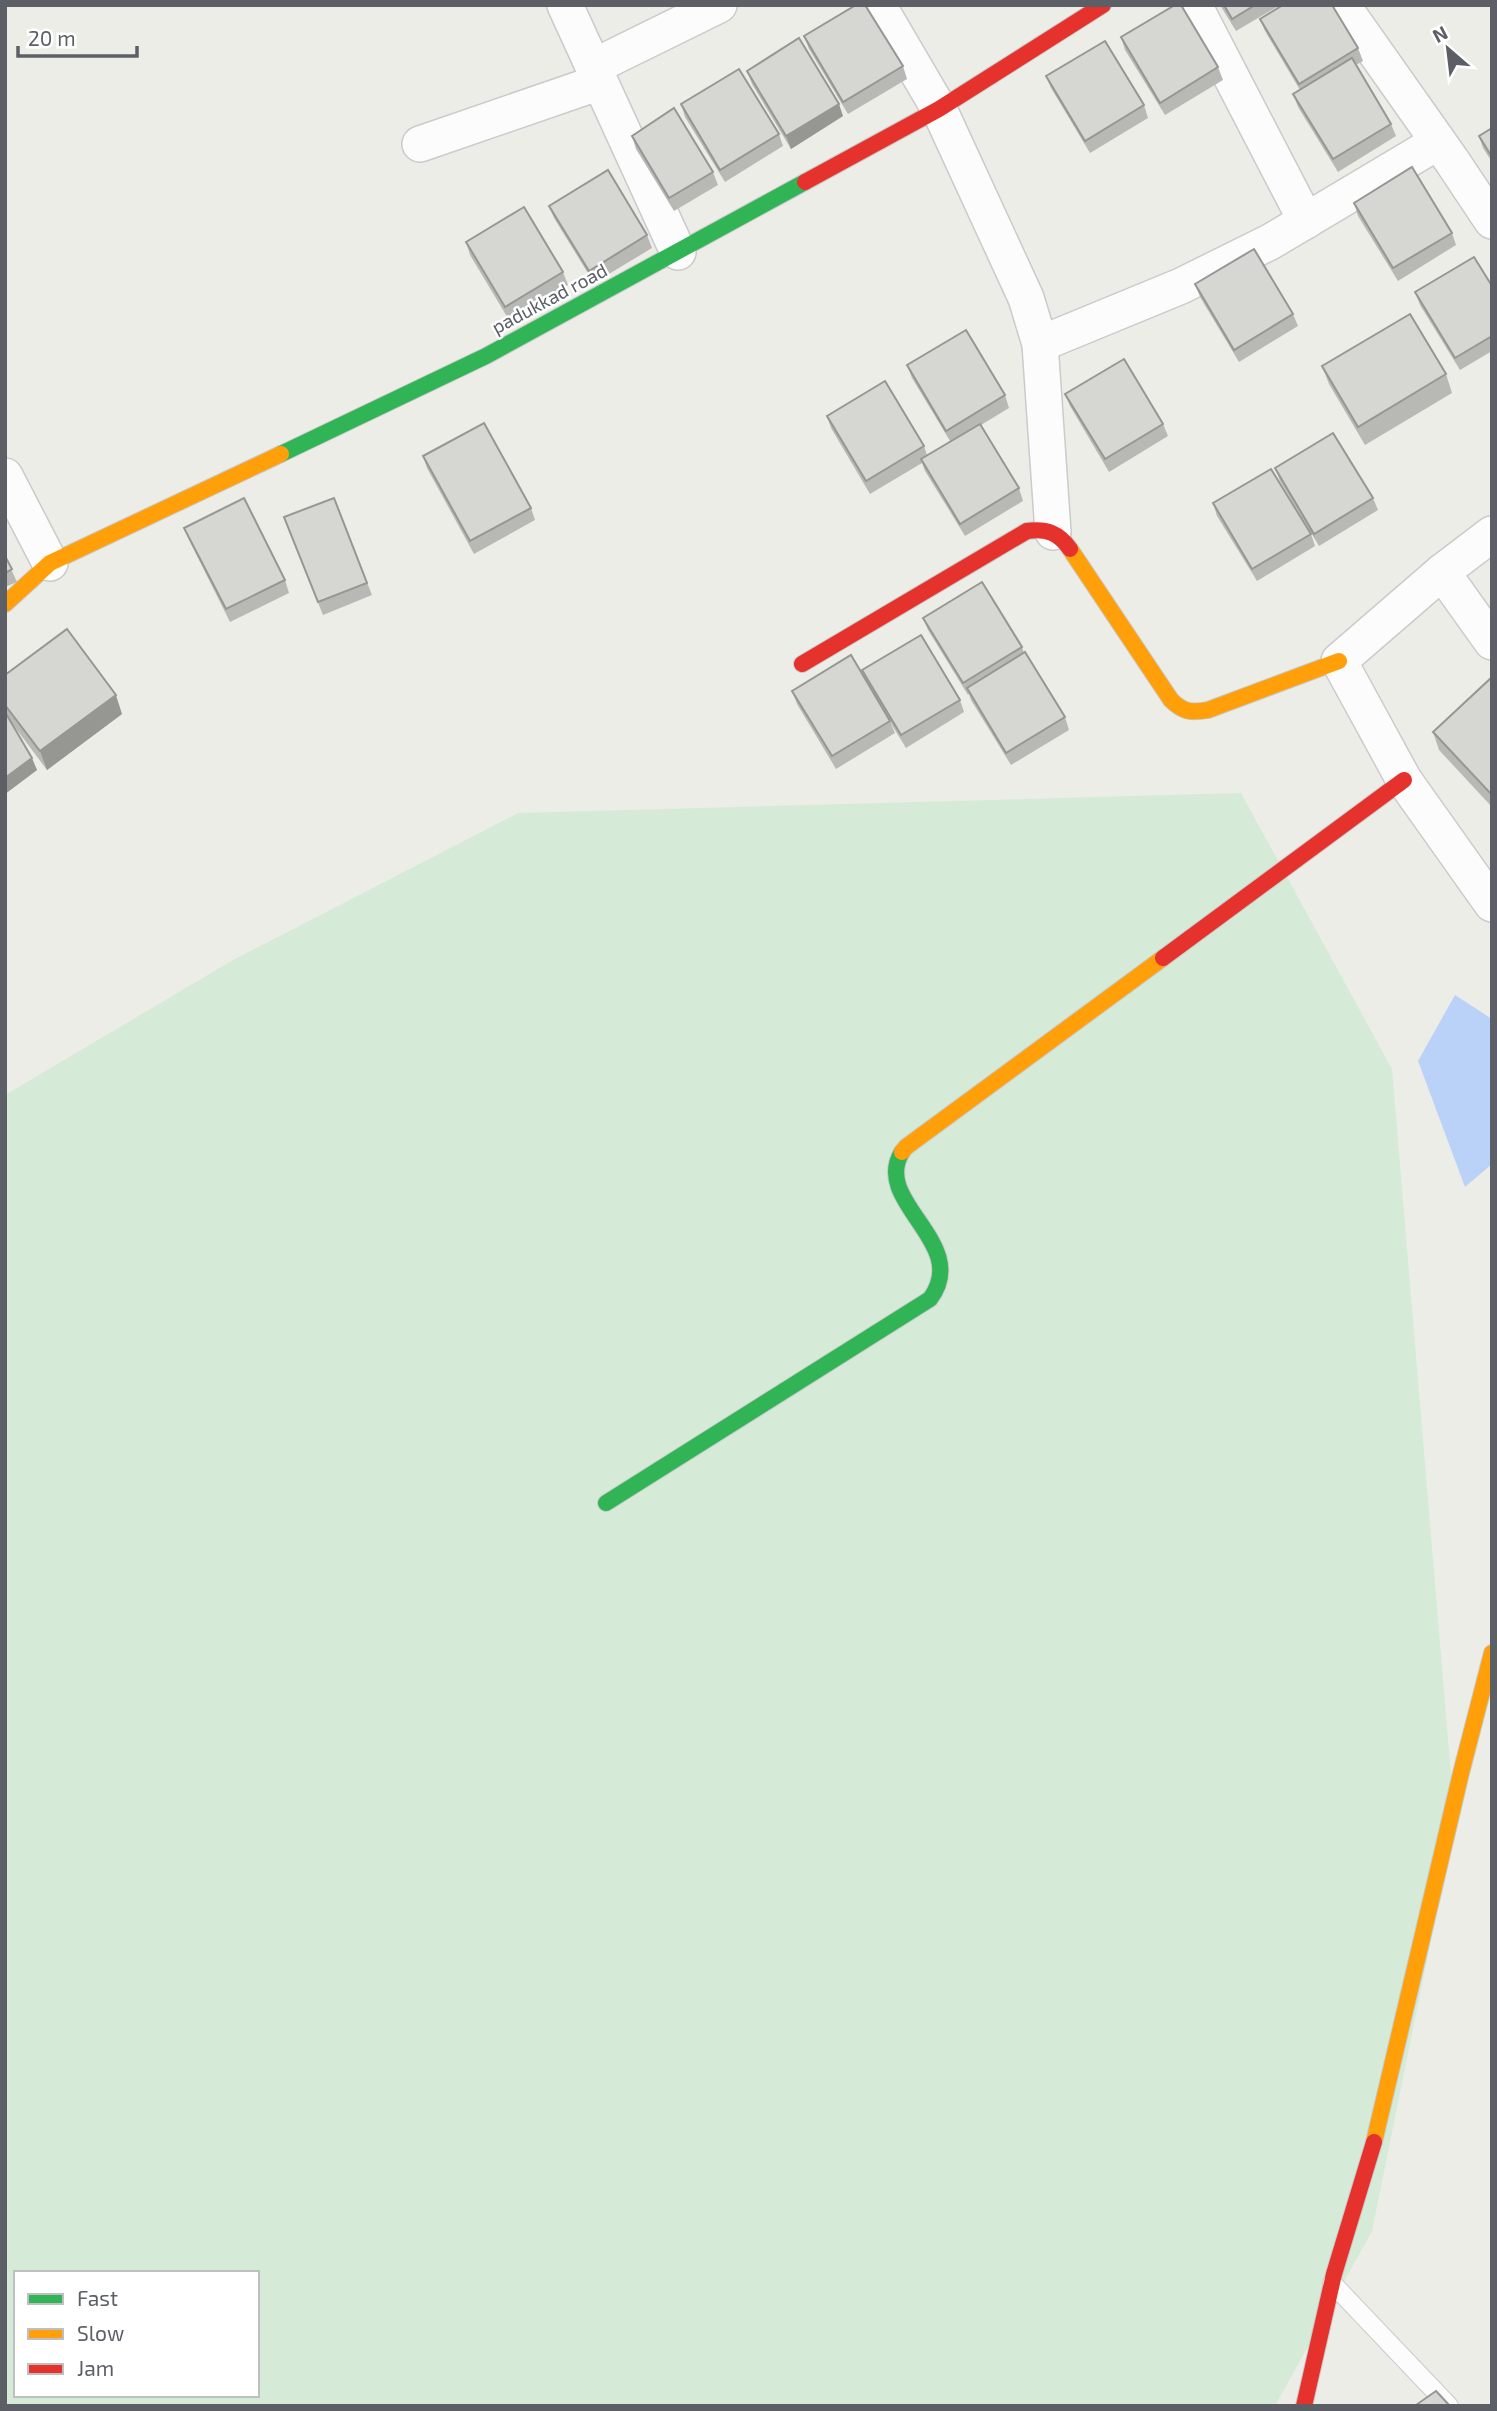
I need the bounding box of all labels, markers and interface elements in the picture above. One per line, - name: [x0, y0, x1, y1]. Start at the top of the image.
- scale bar: [18, 14, 136, 58]
- north arrow: [1413, 14, 1483, 84]
- text: N: [1428, 20, 1451, 47]
- text: 20 m: [28, 25, 76, 50]
- street label: padukkad road: [487, 258, 611, 338]
- legend: [14, 2271, 259, 2397]
- text: Fast: [77, 2285, 118, 2310]
- text: Slow: [77, 2320, 124, 2345]
- text: Jam: [77, 2355, 114, 2380]

